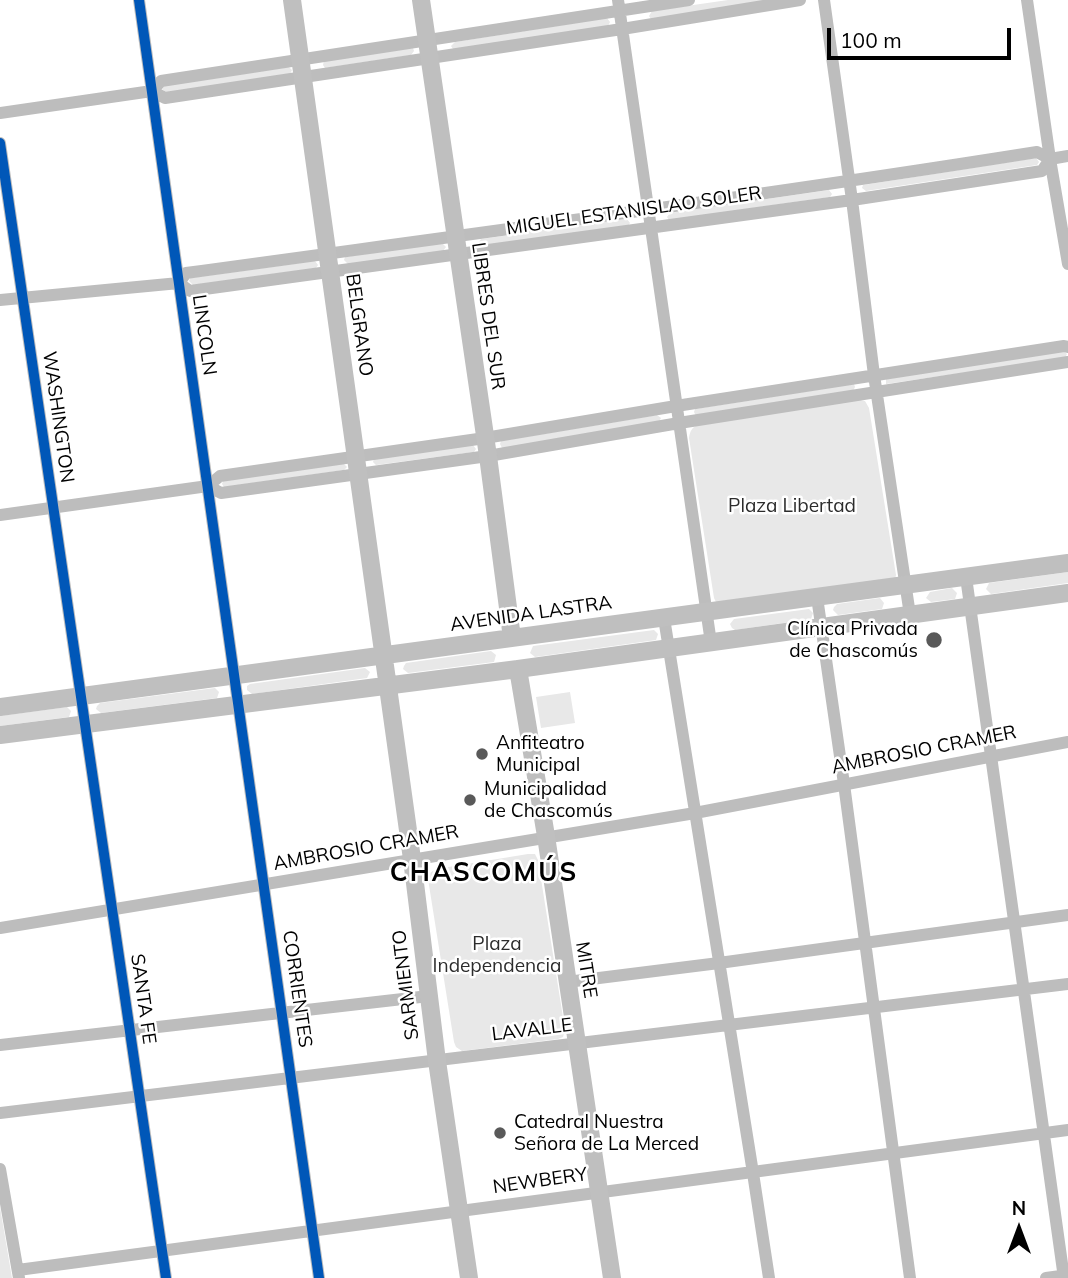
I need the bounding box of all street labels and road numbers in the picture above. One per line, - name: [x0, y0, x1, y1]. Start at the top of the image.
- street label: MIGUEL ESTANISLAO SOLER: [505, 182, 763, 240]
- street label: LIBRES DEL SUR: [466, 241, 510, 391]
- street label: BELGRANO: [341, 272, 377, 378]
- street label: LINCOLN: [187, 293, 221, 377]
- street label: WASHINGTON: [37, 350, 79, 484]
- street label: AVENIDA LASTRA: [449, 591, 613, 637]
- street label: AMBROSIO CRAMER: [830, 721, 1018, 779]
- street label: AMBROSIO CRAMER: [272, 820, 460, 876]
- street label: CORRIENTES: [277, 929, 317, 1049]
- street label: SARMIENTO: [388, 929, 424, 1041]
- street label: MITRE: [570, 940, 602, 1000]
- street label: SANTA FE: [125, 952, 161, 1046]
- street label: LAVALLE: [490, 1014, 574, 1046]
- street label: NEWBERY: [491, 1163, 589, 1199]

